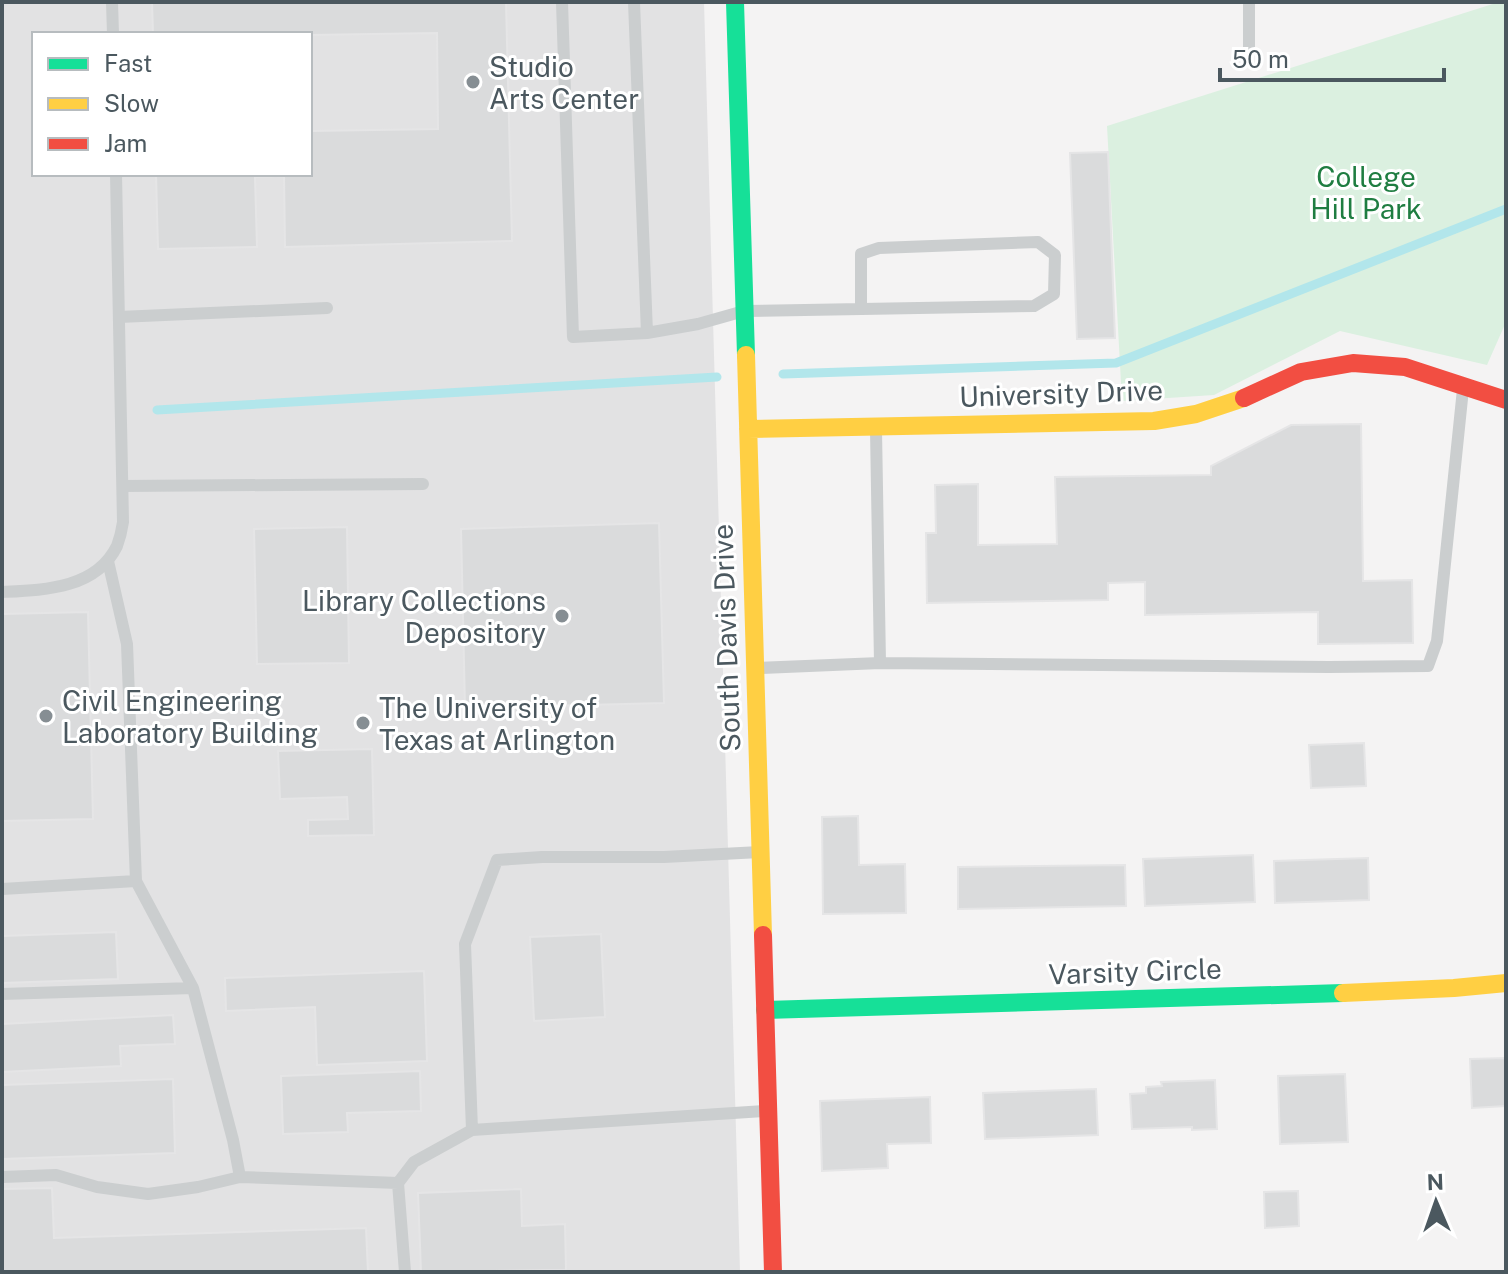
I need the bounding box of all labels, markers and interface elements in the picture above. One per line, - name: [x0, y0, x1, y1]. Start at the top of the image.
- legend: [32, 32, 312, 176]
- scale bar: [1220, 32, 1444, 82]
- text: 50 m: [1232, 45, 1289, 73]
- text: Fast: [104, 49, 152, 77]
- place label: Studio Arts Center: [489, 50, 639, 115]
- marker: Studio Arts Center: [464, 73, 482, 91]
- text: Slow: [104, 89, 159, 117]
- text: Jam: [104, 129, 147, 157]
- park label: College Hill Park: [1310, 160, 1422, 225]
- street label: University Drive: [959, 373, 1163, 413]
- street label: South Davis Drive: [706, 523, 746, 753]
- place label: Library Collections Depository: [302, 584, 546, 649]
- marker: Library Collections Depository: [553, 607, 571, 625]
- place label: Civil Engineering Laboratory Building: [62, 684, 318, 749]
- place label: The University of Texas at Arlington: [379, 691, 615, 756]
- marker: Civil Engineering Laboratory Building: [37, 707, 55, 725]
- marker: The University of Texas at Arlington: [354, 714, 372, 732]
- street label: Varsity Circle: [1048, 951, 1222, 991]
- north arrow: [1396, 1162, 1476, 1242]
- text: N: [1426, 1169, 1444, 1195]

